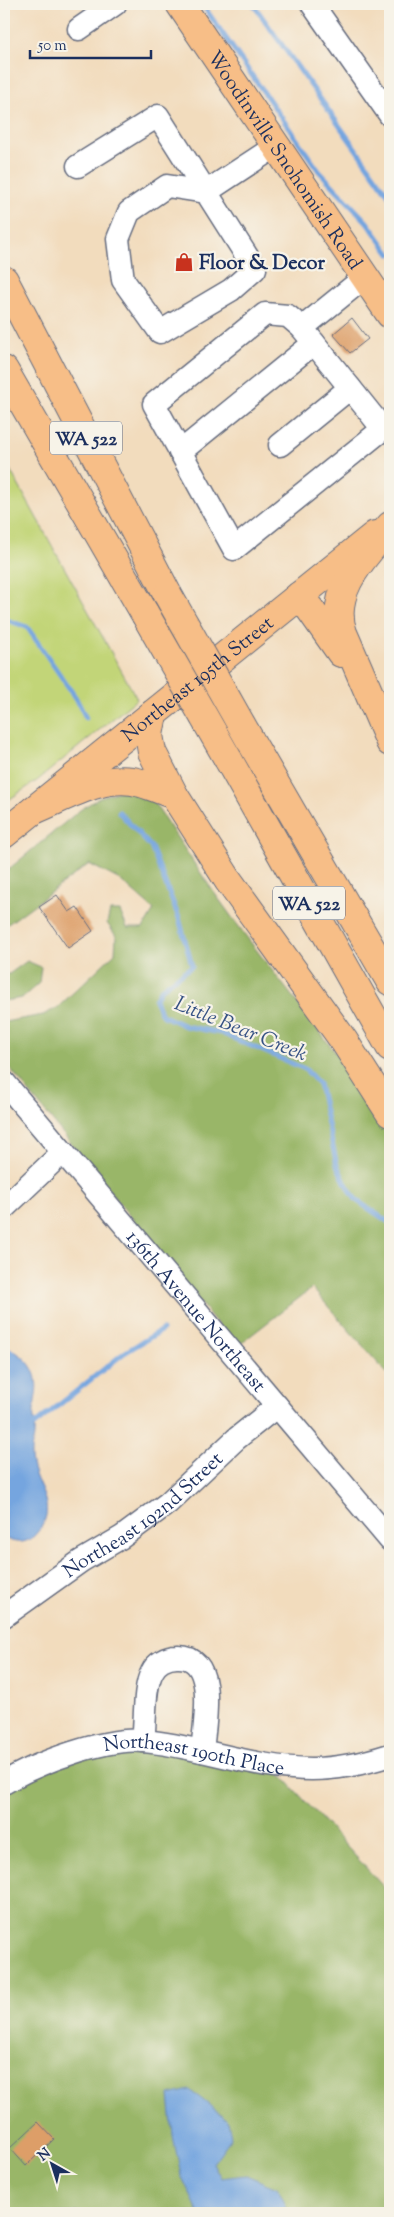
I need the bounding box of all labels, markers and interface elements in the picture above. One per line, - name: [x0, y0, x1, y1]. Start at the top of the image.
- scale bar: [30, 28, 151, 60]
- text: 50 m: [37, 36, 67, 57]
- street label: Woodinville Snohomish Road: [199, 46, 368, 276]
- place label: Floor & Decor: [199, 250, 325, 279]
- shop icon: Floor & Decor: [173, 251, 195, 273]
- road number: WA 522: [50, 422, 122, 454]
- street label: Northeast 195th Street: [116, 610, 281, 751]
- road number: WA 522: [273, 886, 345, 920]
- water label: Little Bear Creek: [169, 990, 312, 1070]
- street label: 136th Avenue Northeast: [118, 1225, 272, 1400]
- street label: Northeast 192nd Street: [58, 1446, 231, 1586]
- street label: Northeast 190th Place: [101, 1729, 286, 1784]
- north arrow: [28, 2140, 78, 2190]
- text: N: [34, 2144, 56, 2167]

